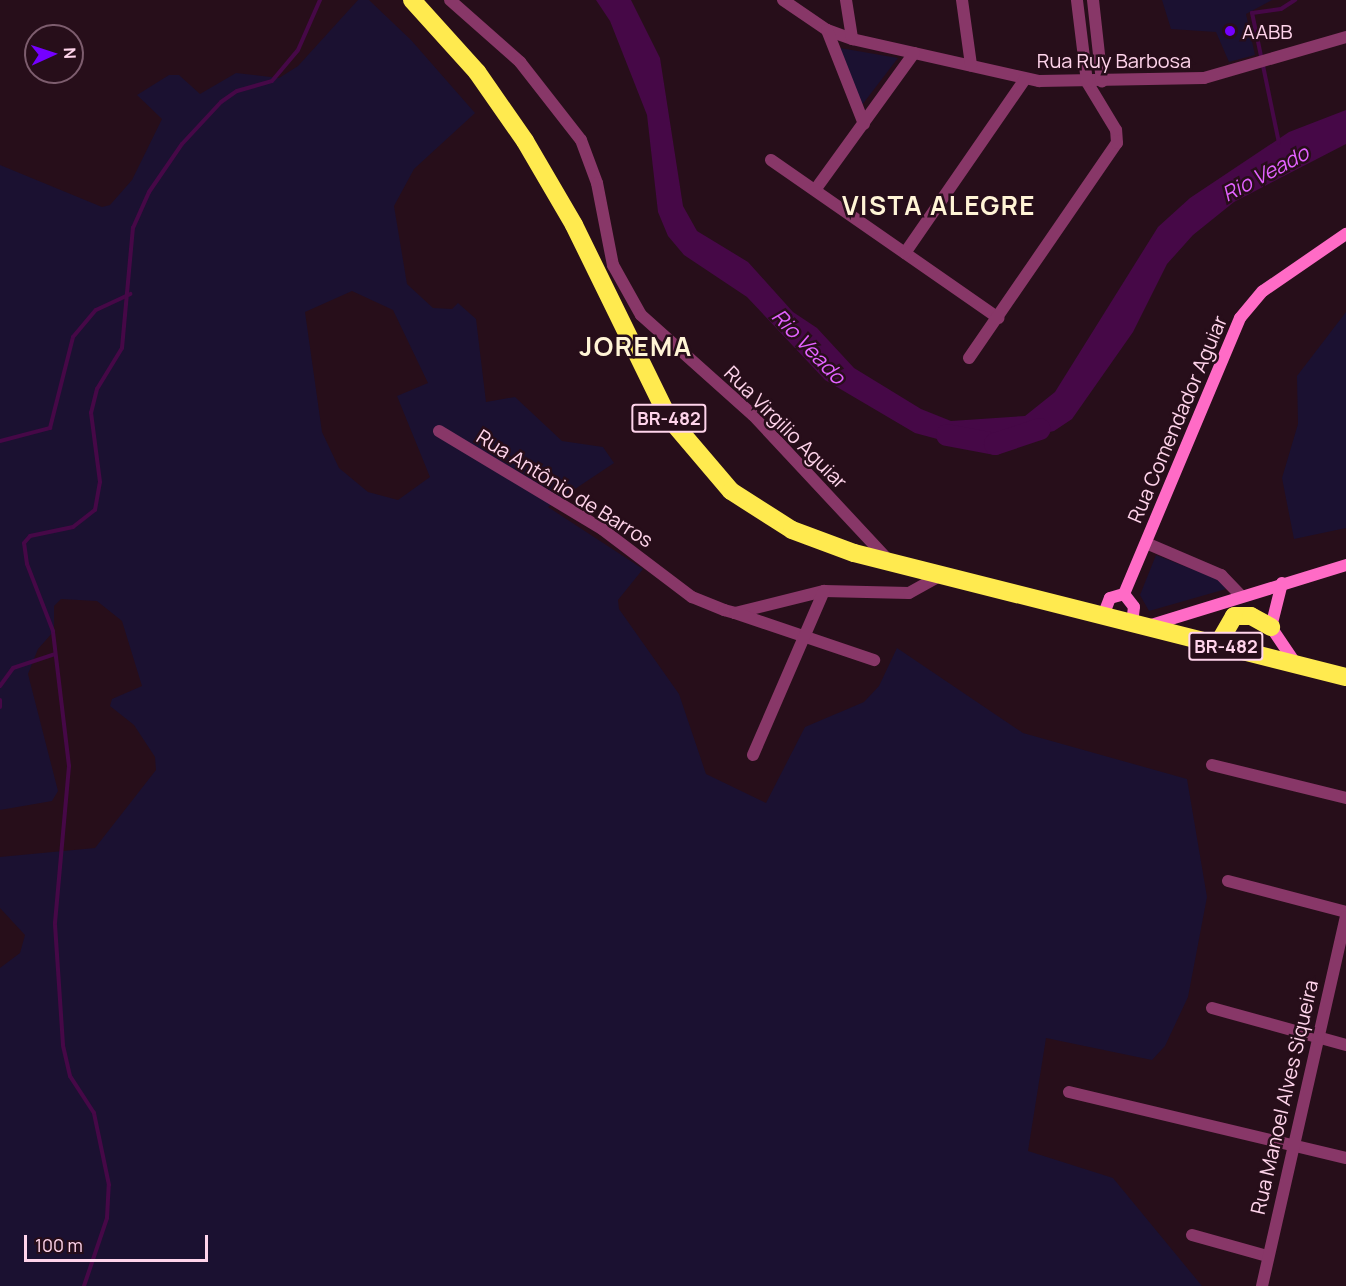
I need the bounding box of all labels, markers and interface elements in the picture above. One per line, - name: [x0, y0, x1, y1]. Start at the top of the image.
- place label: AABB: [1242, 19, 1293, 43]
- north arrow: [24, 24, 84, 84]
- marker: AABB: [1223, 24, 1237, 38]
- text: N: [59, 47, 81, 59]
- street label: Rua Ruy Barbosa: [1037, 48, 1191, 72]
- water label: Rio Veado: [1217, 140, 1313, 206]
- district label: VISTA ALEGRE: [842, 190, 1036, 222]
- water label: Rio Veado: [767, 303, 851, 389]
- street label: Rua Comendador Aguiar: [1122, 312, 1232, 526]
- district label: JOREMA: [579, 331, 693, 363]
- street label: Rua Virgilio Aguiar: [720, 361, 852, 493]
- road number: BR-482: [630, 403, 708, 433]
- street label: Rua Antônio de Barros: [472, 424, 658, 552]
- road number: BR-482: [1187, 631, 1265, 661]
- street label: Rua Manoel Alves Siqueira: [1245, 977, 1323, 1217]
- scale bar: [27, 1223, 212, 1261]
- text: 100 m: [35, 1233, 83, 1257]

